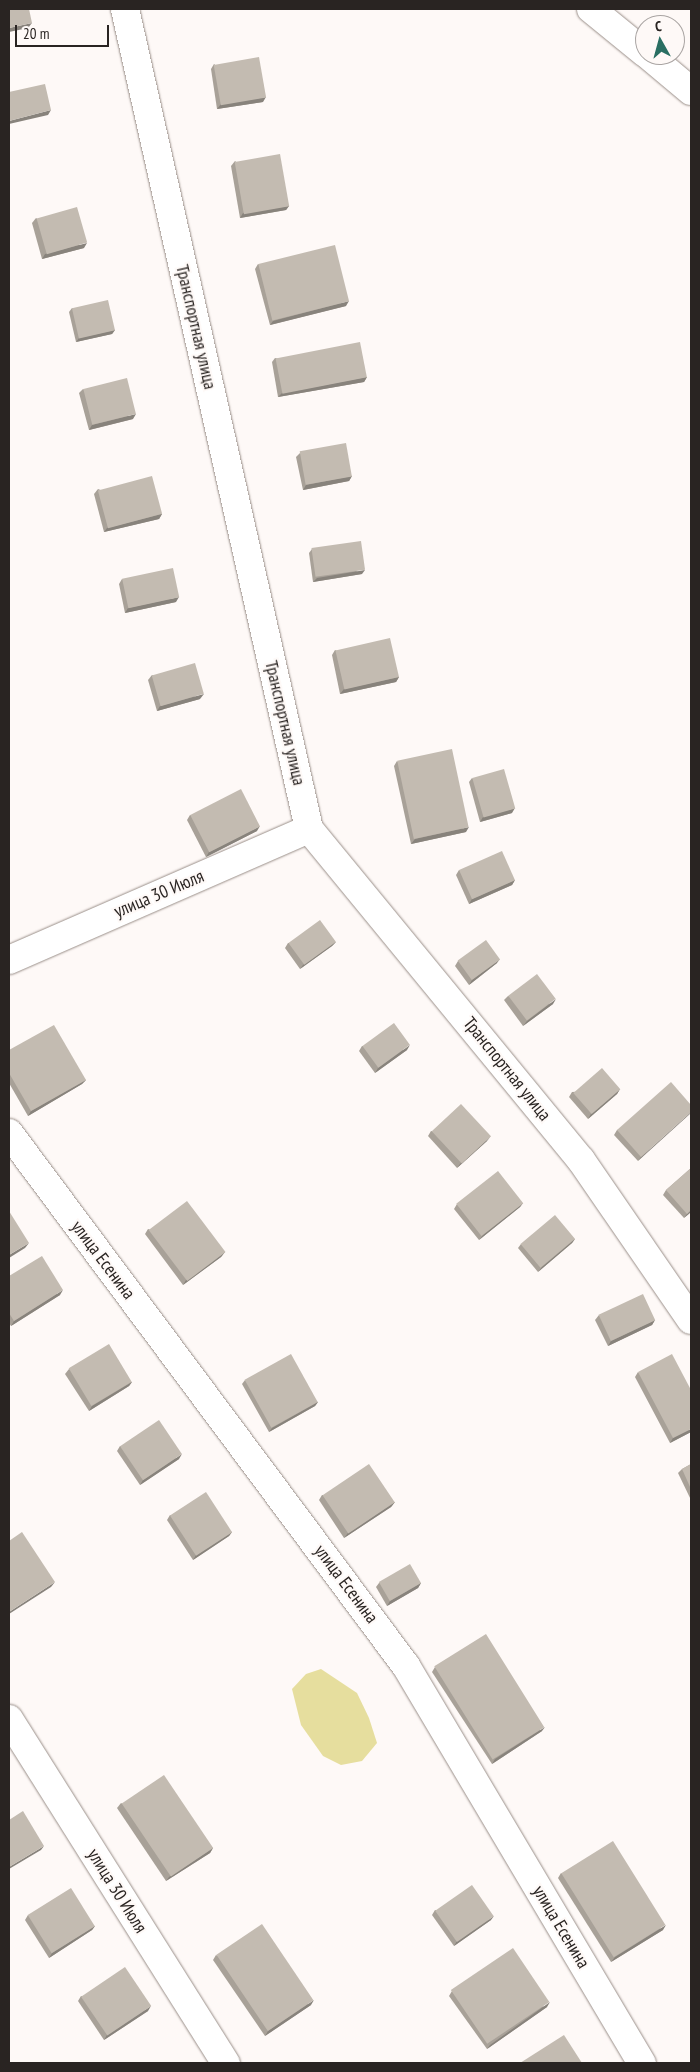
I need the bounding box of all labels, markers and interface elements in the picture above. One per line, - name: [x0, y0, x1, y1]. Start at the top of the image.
- scale bar: [18, 15, 111, 47]
- north arrow: [635, 15, 685, 65]
- text: С: [654, 17, 663, 35]
- text: 20 m: [23, 24, 49, 43]
- street label: Транспортная улица: [171, 263, 221, 391]
- street label: Транспортная улица: [260, 659, 310, 787]
- street label: улица 30 Июля: [111, 865, 207, 923]
- street label: Транспортная улица: [459, 1013, 555, 1125]
- street label: улица Есенина: [66, 1216, 140, 1304]
- street label: улица Есенина: [309, 1540, 383, 1628]
- street label: улица 30 Июля: [83, 1845, 151, 1937]
- street label: улица Есенина: [528, 1882, 594, 1972]

